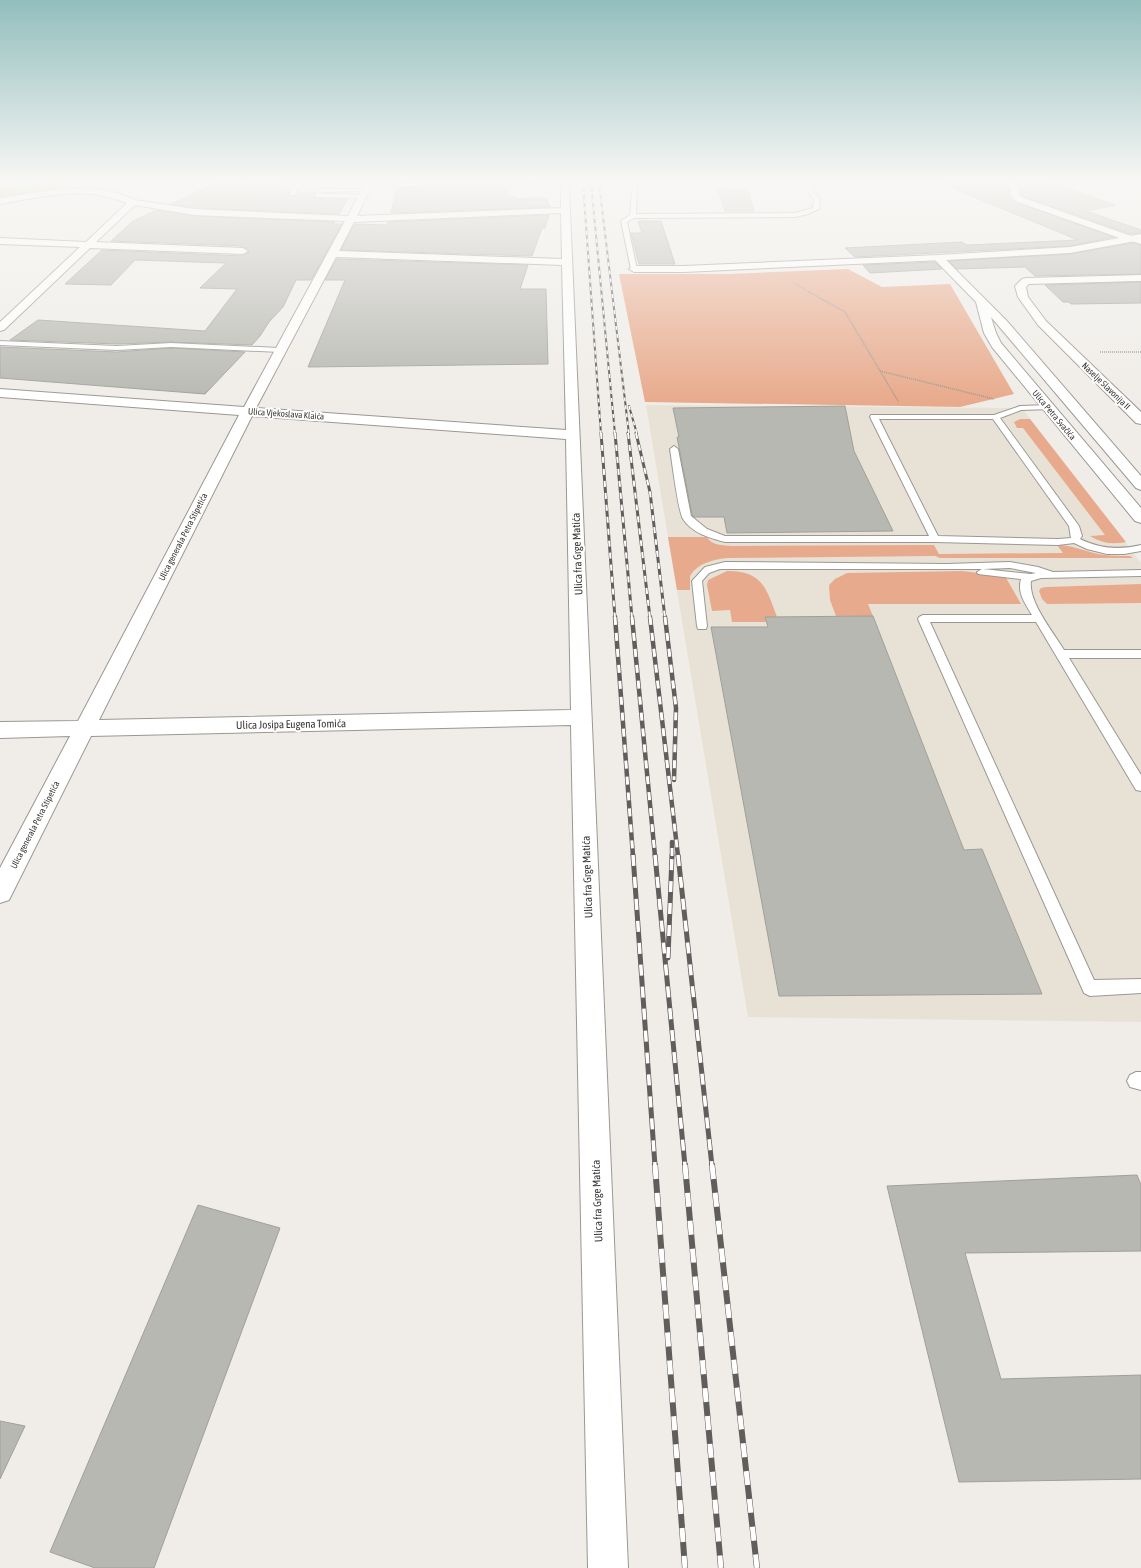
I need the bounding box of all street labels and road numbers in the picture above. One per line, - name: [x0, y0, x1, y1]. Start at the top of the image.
- street label: Naselje Slavonija II: [1080, 360, 1132, 412]
- street label: Ulica Petra Svačića: [1030, 388, 1078, 442]
- street label: Ulica Vjekoslava Klaića: [248, 406, 324, 422]
- street label: Ulica generala Petra Stipetića: [157, 491, 209, 583]
- street label: Ulica fra Grge Matića: [570, 513, 584, 595]
- street label: Ulica Josipa Eugena Tomića: [236, 717, 346, 731]
- street label: Ulica generala Petra Stipetića: [9, 779, 61, 871]
- street label: Ulica fra Grge Matića: [580, 836, 594, 918]
- street label: Ulica fra Grge Matića: [590, 1160, 604, 1242]

